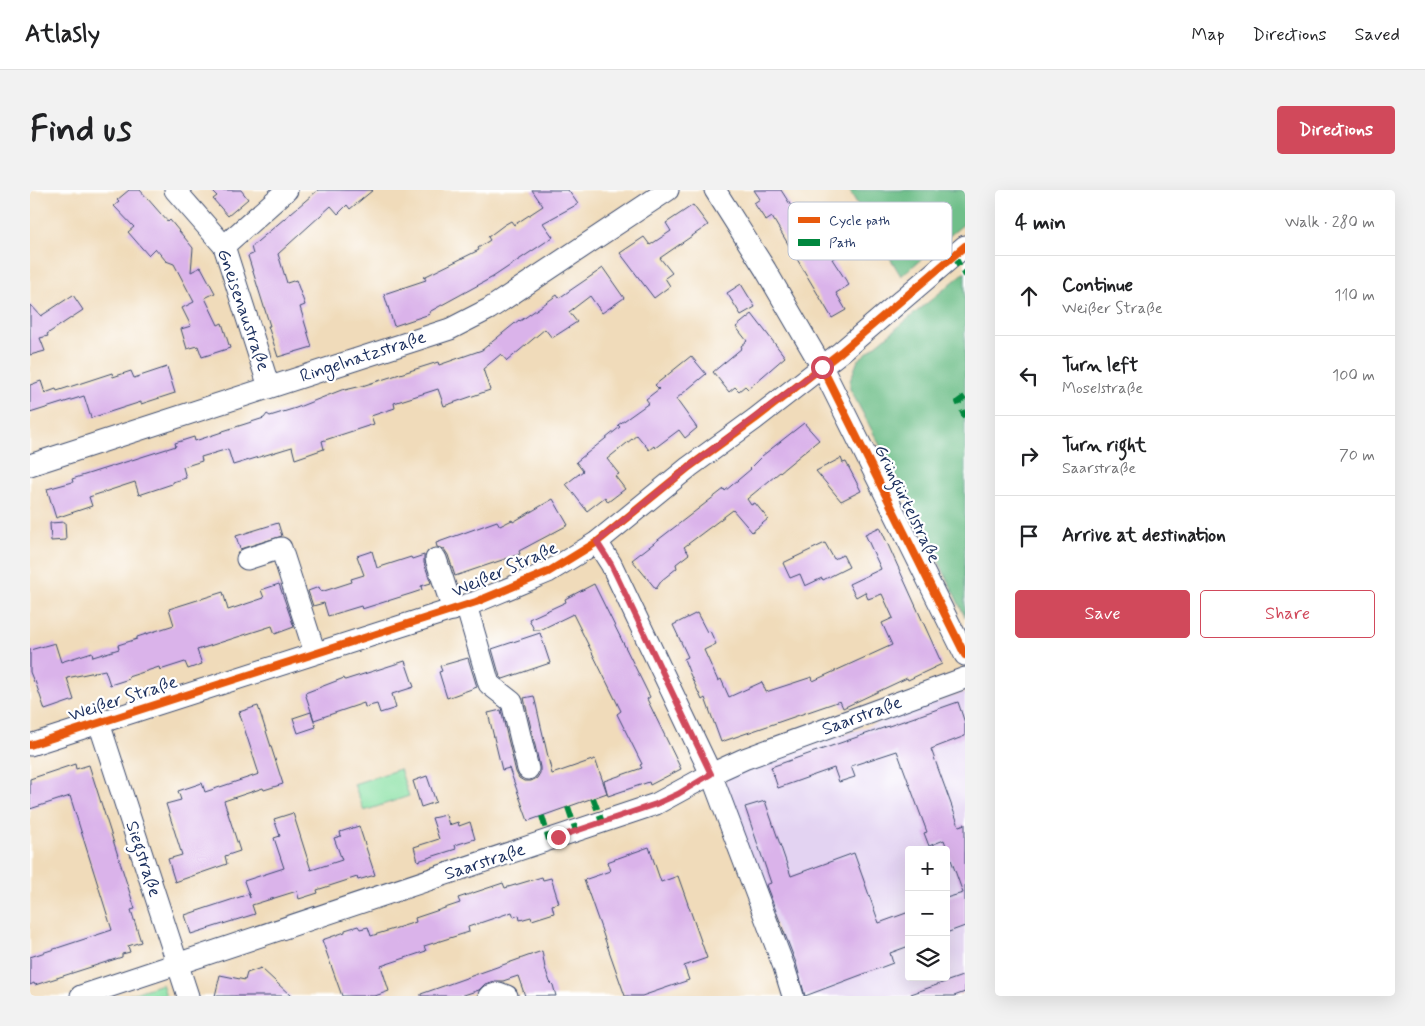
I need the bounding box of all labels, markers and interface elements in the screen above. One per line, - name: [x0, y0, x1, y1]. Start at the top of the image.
- text: Atlasly: [25, 19, 100, 50]
- text: Map: [1192, 23, 1225, 47]
- text: Directions: [1253, 23, 1327, 47]
- text: Saved: [1355, 23, 1400, 47]
- button: Directions: [1277, 106, 1395, 154]
- text: Find us: [30, 107, 132, 153]
- legend: [788, 202, 952, 260]
- text: 4 min: [1015, 209, 1066, 237]
- text: Cycle path: [829, 212, 890, 230]
- text: Walk · 280 m: [1285, 212, 1375, 233]
- text: Path: [829, 234, 856, 252]
- street label: Gneisenaustraße: [211, 246, 275, 374]
- text: Continue: [1062, 273, 1133, 298]
- icon: ahead: [1015, 282, 1043, 310]
- text: 110 m: [1334, 285, 1375, 306]
- text: Weißer Straße: [1062, 298, 1163, 319]
- street label: Ringelnatzstraße: [297, 325, 429, 390]
- text: Turn left: [1062, 353, 1138, 378]
- route start: [811, 356, 834, 379]
- icon: left: [1015, 362, 1043, 390]
- text: 100 m: [1332, 365, 1375, 386]
- text: Moselstraße: [1062, 378, 1143, 399]
- text: Turn right: [1062, 433, 1146, 458]
- street label: Grüngürtelstraße: [866, 441, 946, 568]
- icon: right: [1015, 442, 1043, 470]
- text: 70 m: [1339, 445, 1375, 466]
- text: Saarstraße: [1062, 458, 1136, 479]
- icon: arrive: [1015, 522, 1043, 550]
- text: Arrive at destination: [1062, 523, 1226, 548]
- street label: Weißer Straße: [448, 536, 562, 604]
- button: Save: [1015, 590, 1190, 638]
- button: Share: [1200, 590, 1375, 638]
- street label: Weißer Straße: [65, 670, 181, 728]
- street label: Saarstraße: [819, 690, 905, 742]
- street label: Siegstraße: [118, 818, 167, 901]
- route end: [547, 826, 570, 849]
- street label: Saarstraße: [442, 838, 529, 886]
- map controls: [905, 846, 950, 981]
- button: +: [905, 846, 950, 891]
- button: −: [905, 891, 950, 936]
- button: layers: [905, 936, 950, 981]

